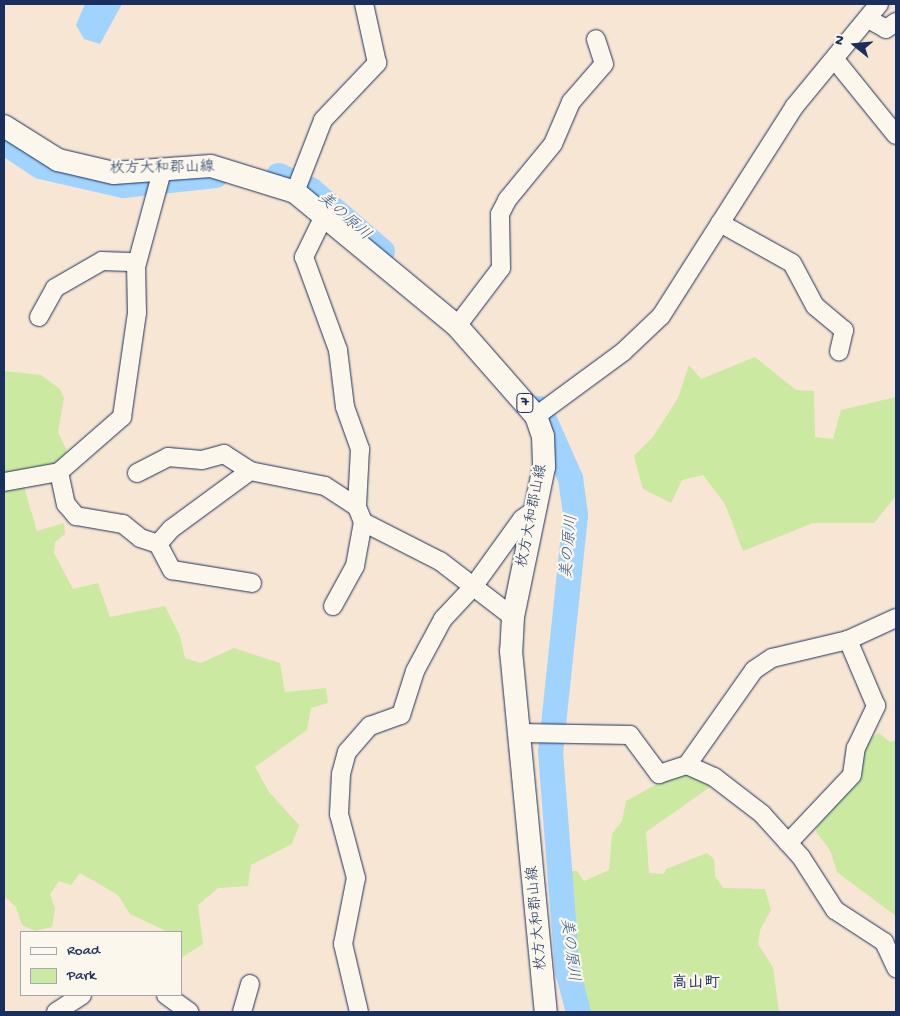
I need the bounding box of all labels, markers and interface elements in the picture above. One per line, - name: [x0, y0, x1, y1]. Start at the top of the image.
- north arrow: [830, 20, 880, 70]
- text: N: [831, 34, 850, 47]
- street label: 枚方大和郡山線: [109, 159, 215, 179]
- water label: 美の原川: [313, 190, 373, 246]
- road number: 7: [516, 392, 534, 414]
- street label: 枚方大和郡山線: [514, 463, 552, 569]
- water label: 美の原川: [559, 514, 583, 580]
- street label: 枚方大和郡山線: [524, 865, 552, 971]
- water label: 美の原川: [555, 917, 581, 983]
- legend: [20, 931, 182, 996]
- text: Road: [67, 942, 100, 960]
- text: Park: [67, 967, 96, 985]
- district label: 高山町: [672, 975, 720, 995]

